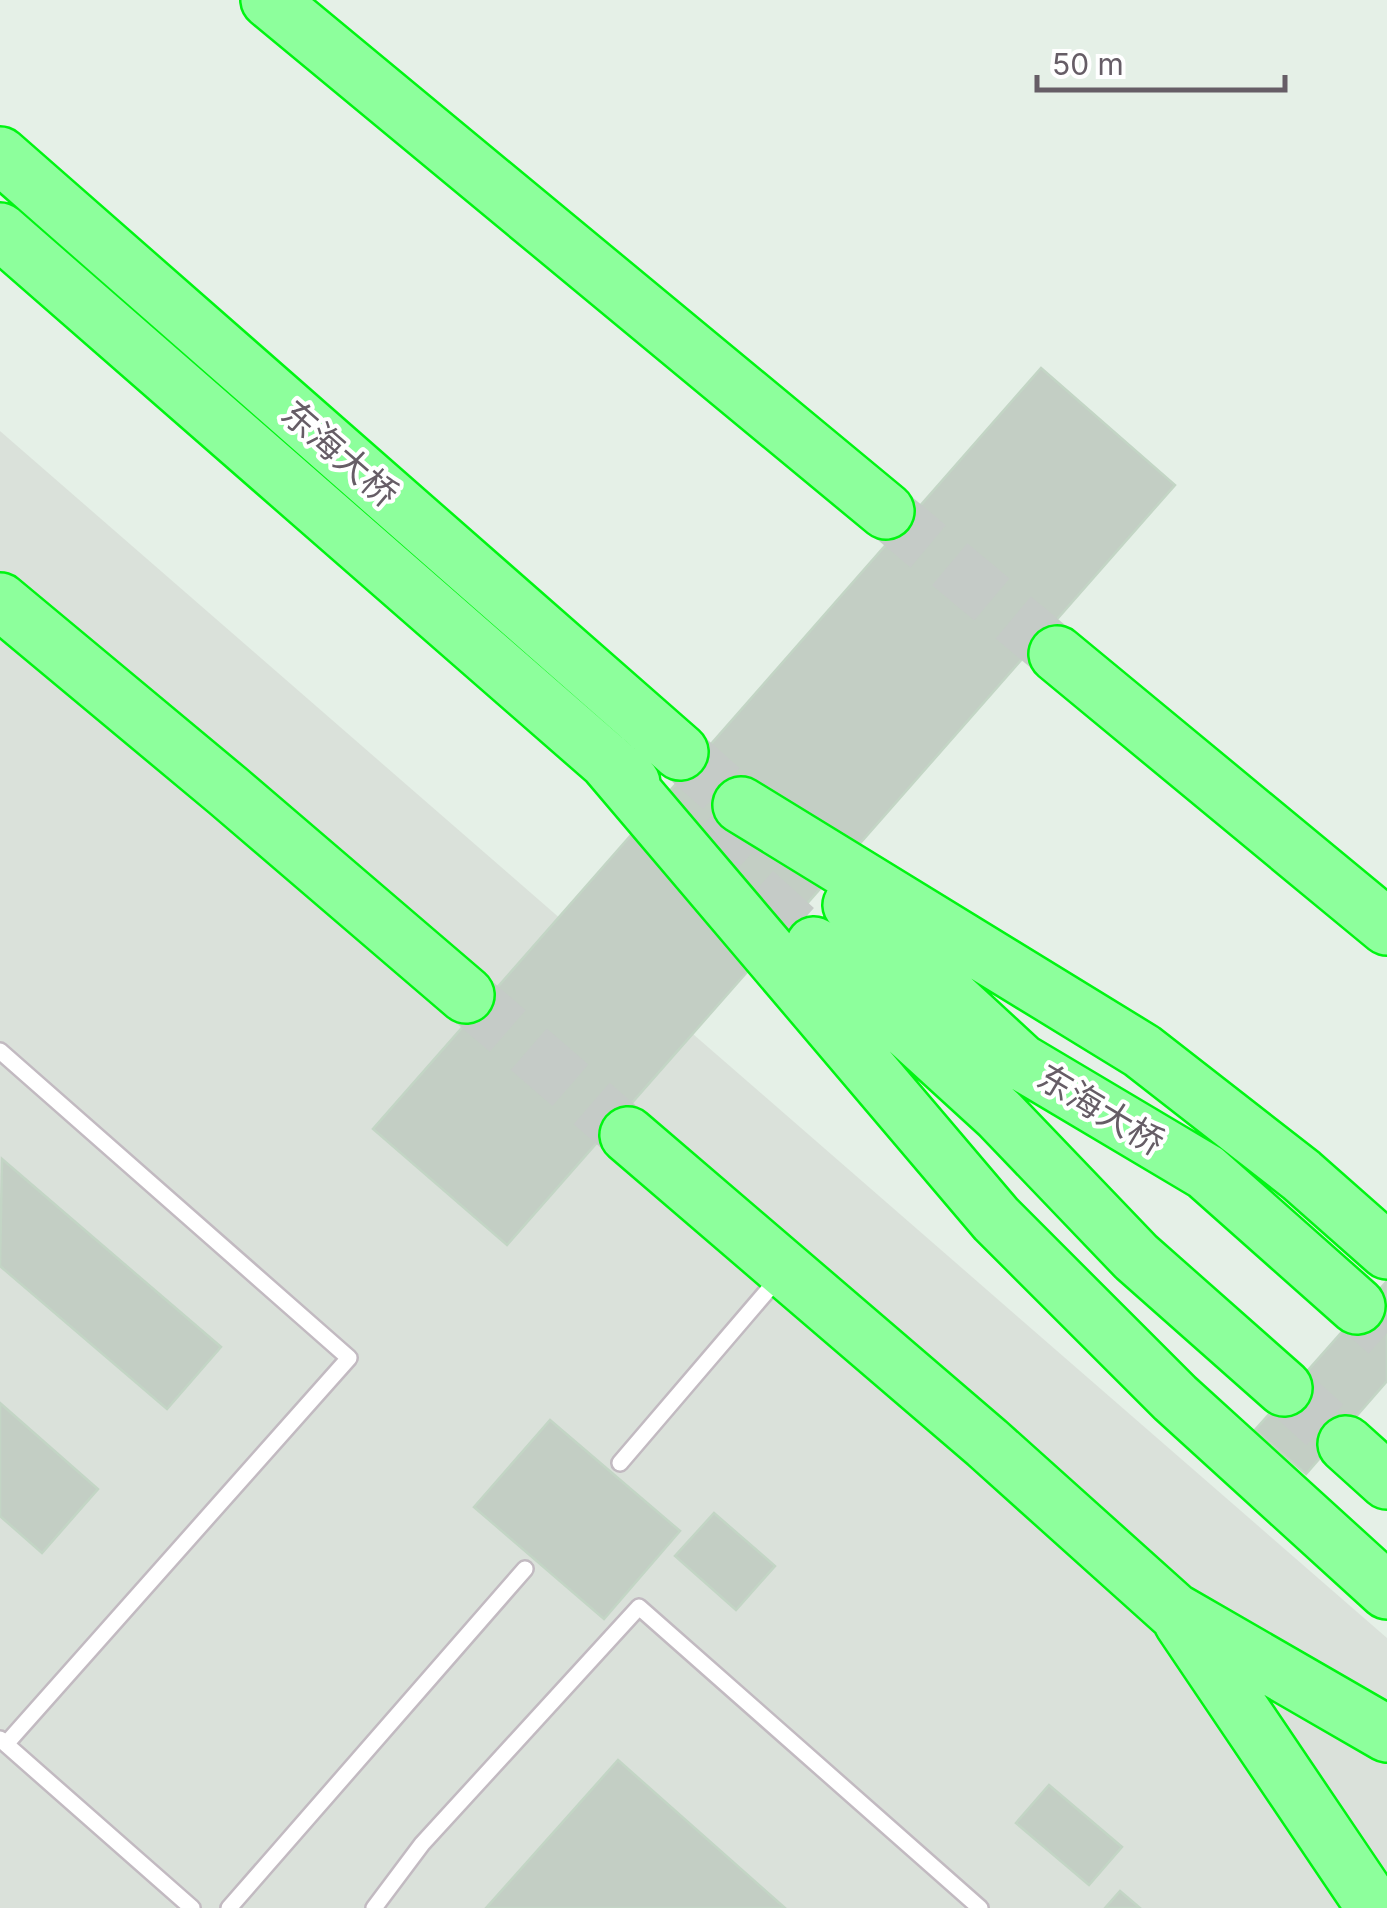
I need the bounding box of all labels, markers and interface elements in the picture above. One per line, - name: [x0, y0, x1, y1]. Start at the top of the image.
- scale bar: [1037, 30, 1284, 92]
- text: 50 m: [1052, 46, 1124, 82]
- street label: 东海大桥: [273, 391, 407, 515]
- street label: 东海大桥: [1030, 1055, 1172, 1163]

